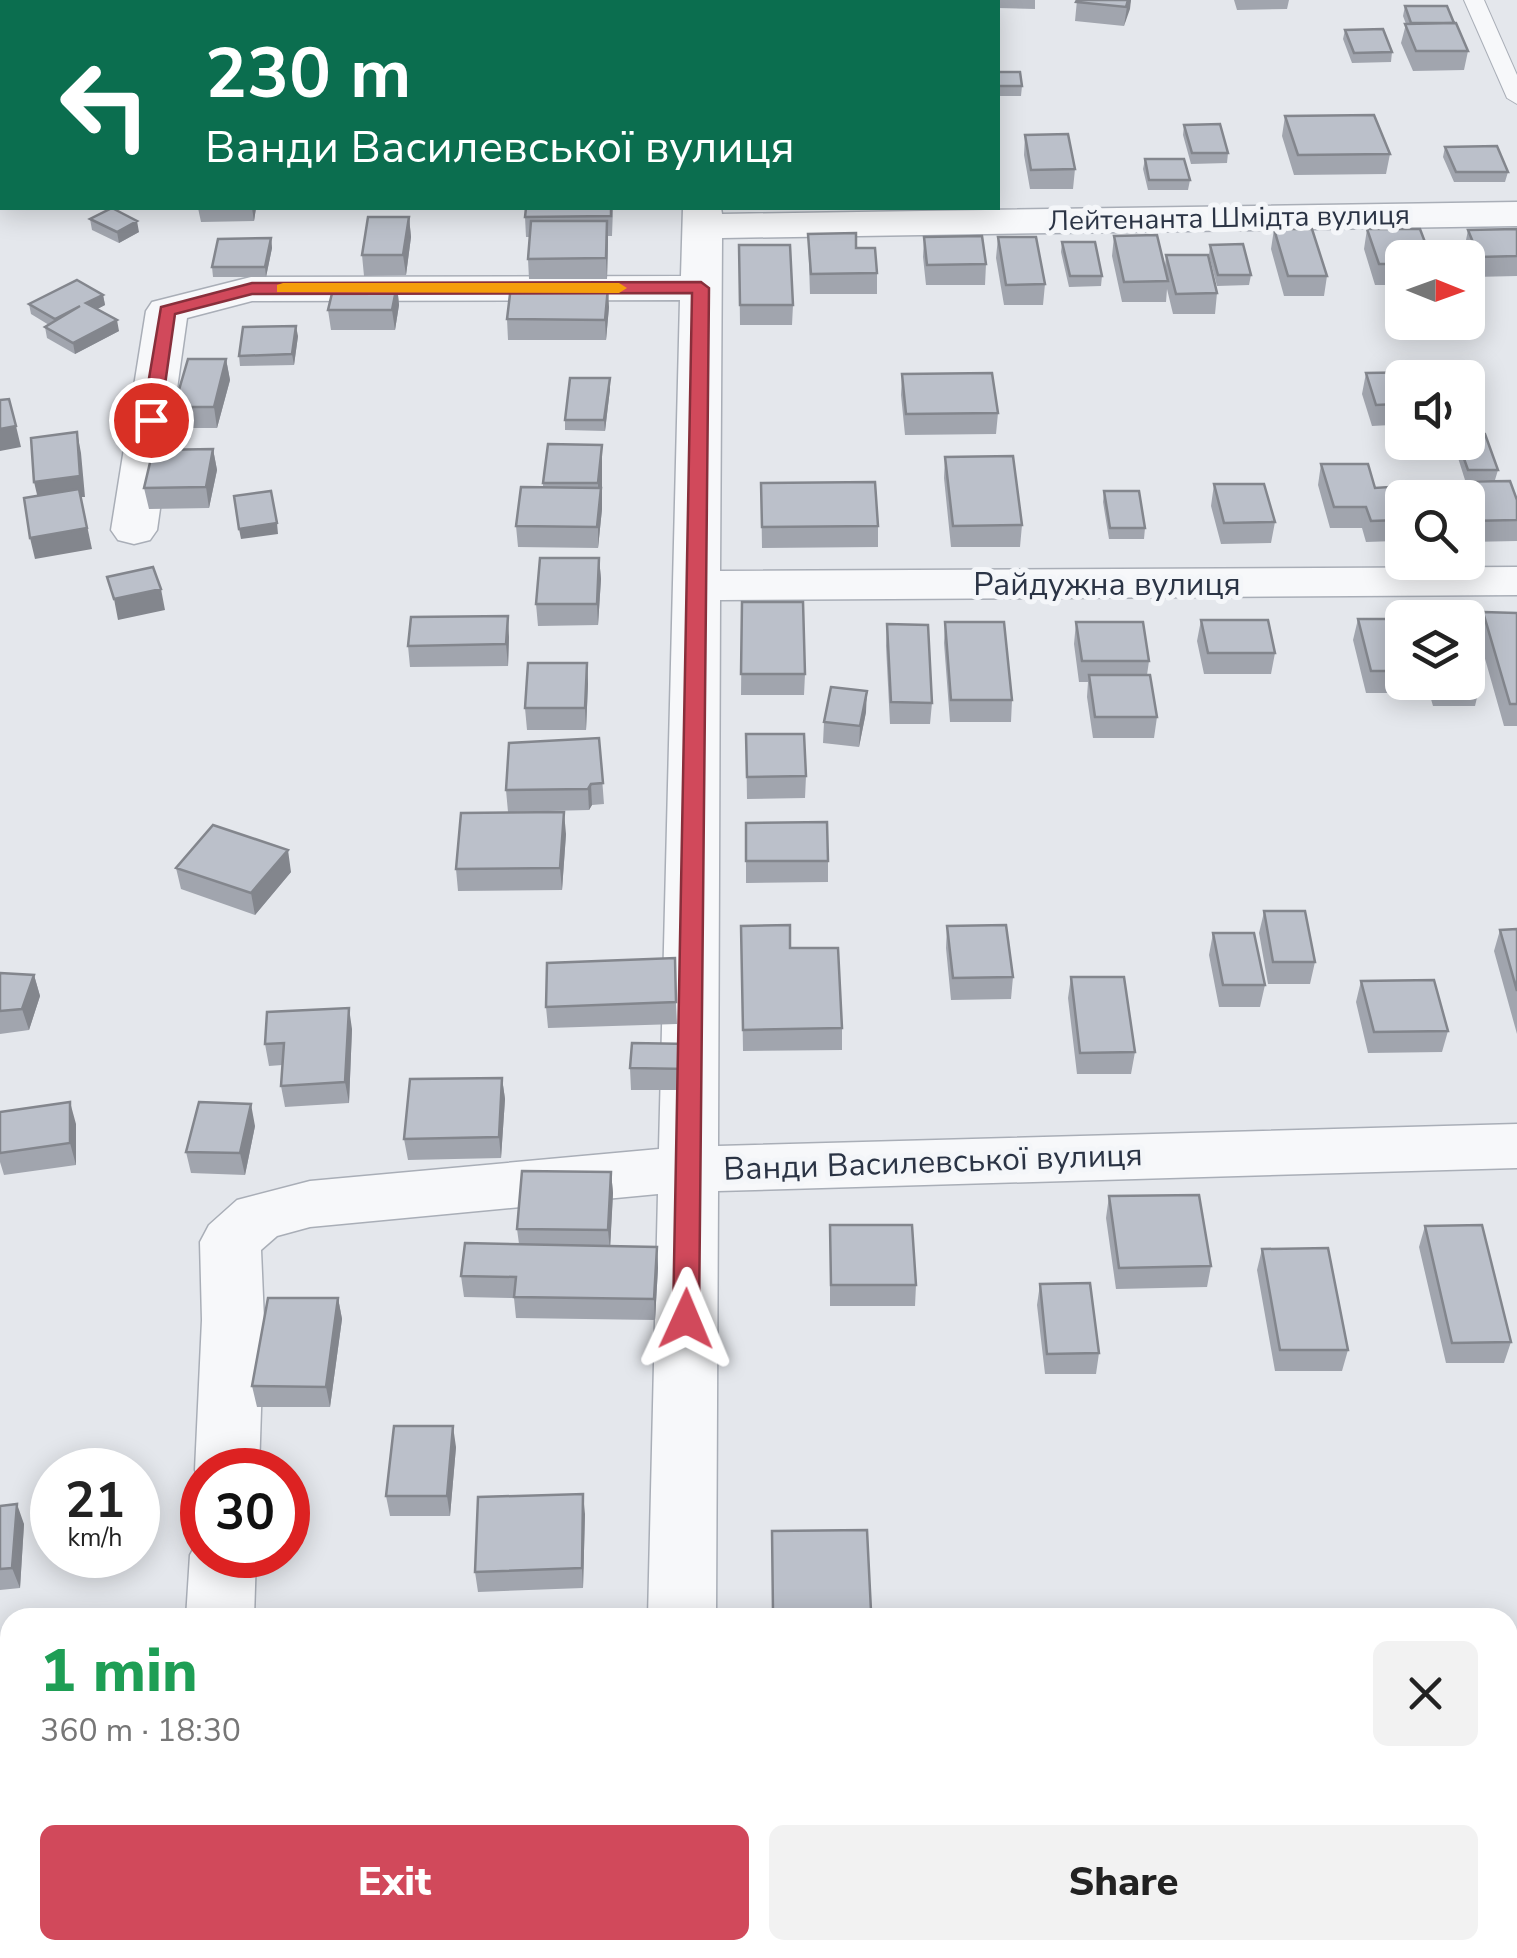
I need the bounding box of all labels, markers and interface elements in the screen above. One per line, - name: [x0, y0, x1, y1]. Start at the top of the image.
- text: 230 m: [205, 26, 411, 122]
- icon: left: [40, 40, 170, 170]
- text: Ванди Василевської вулиця: [205, 117, 795, 178]
- street label: Лейтенанта Шмідта вулиця: [1048, 196, 1410, 240]
- north arrow: [1385, 240, 1485, 340]
- map controls: [1385, 240, 1485, 700]
- button: sound: [1385, 360, 1485, 460]
- pin: [109, 378, 194, 463]
- icon: arrive: [124, 393, 179, 448]
- button: search: [1385, 480, 1485, 580]
- street label: Райдужна вулиця: [973, 563, 1241, 606]
- button: layers: [1385, 600, 1485, 700]
- street label: Ванди Василевської вулиця: [723, 1133, 1143, 1191]
- position arrow: [634, 1267, 738, 1371]
- speed limit sign: 30: [180, 1448, 310, 1578]
- text: 21: [65, 1466, 125, 1535]
- text: km/h: [67, 1521, 123, 1555]
- text: 1 min: [40, 1630, 198, 1712]
- button: close: [1373, 1641, 1478, 1746]
- text: 360 m · 18:30: [40, 1709, 241, 1752]
- button: Exit: [40, 1825, 749, 1940]
- button: Share: [769, 1825, 1478, 1940]

